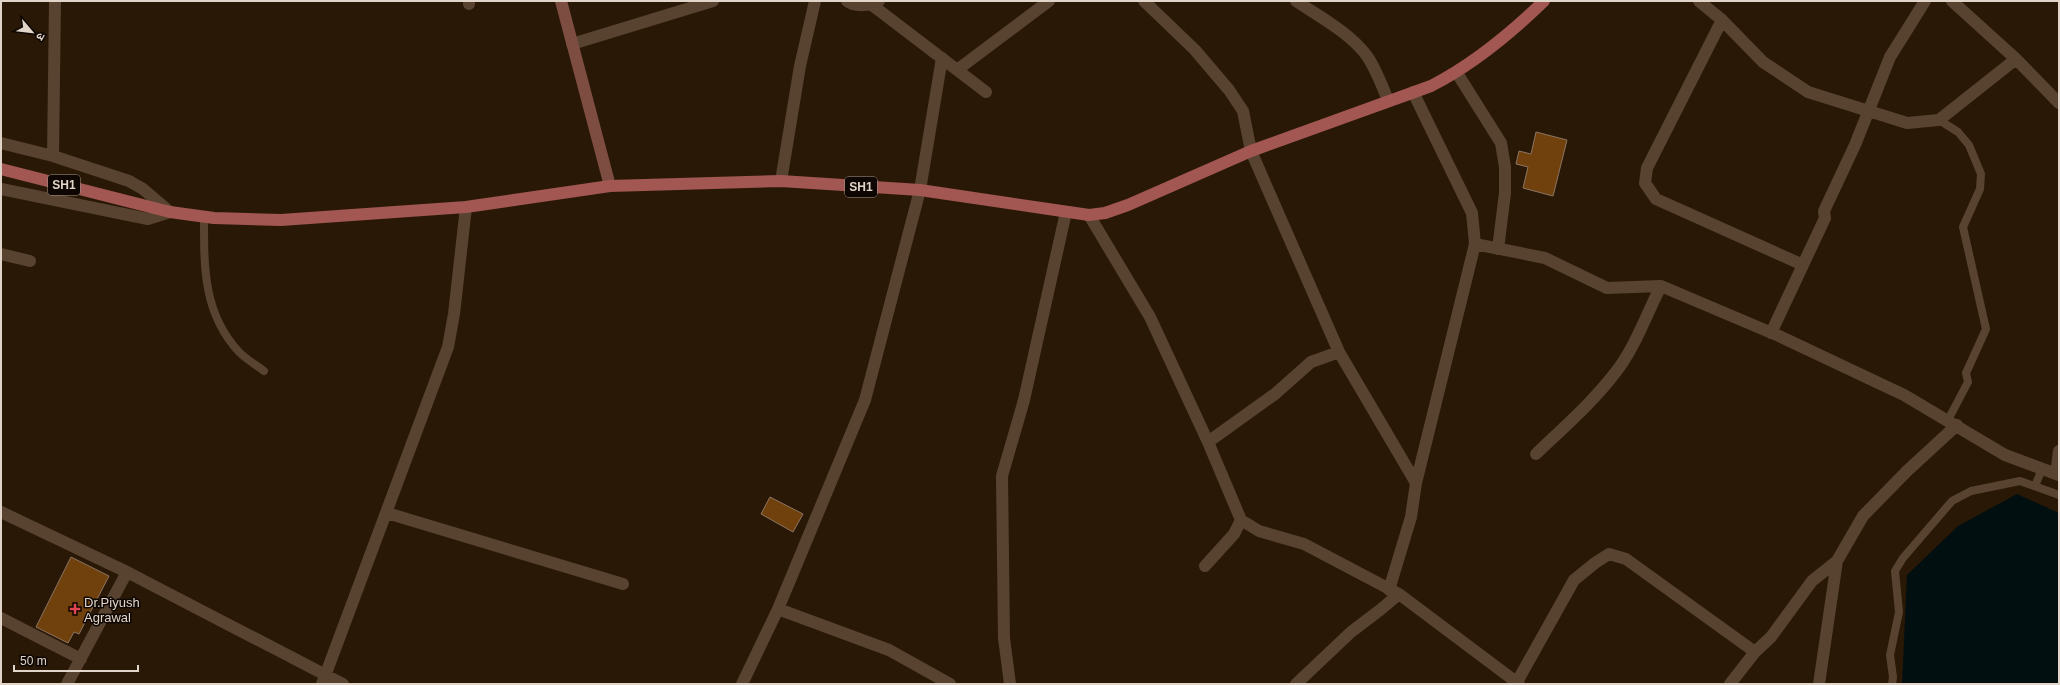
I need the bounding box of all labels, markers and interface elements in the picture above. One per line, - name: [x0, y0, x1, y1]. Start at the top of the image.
- north arrow: [12, 12, 52, 52]
- text: उ: [34, 31, 48, 43]
- road number: SH1: [48, 175, 80, 195]
- road number: SH1: [845, 177, 877, 197]
- place label: Dr.Piyush Agrawal: [84, 595, 140, 625]
- marker: Dr.Piyush Agrawal: [69, 603, 81, 615]
- scale bar: [14, 647, 138, 673]
- text: 50 m: [20, 654, 47, 668]

